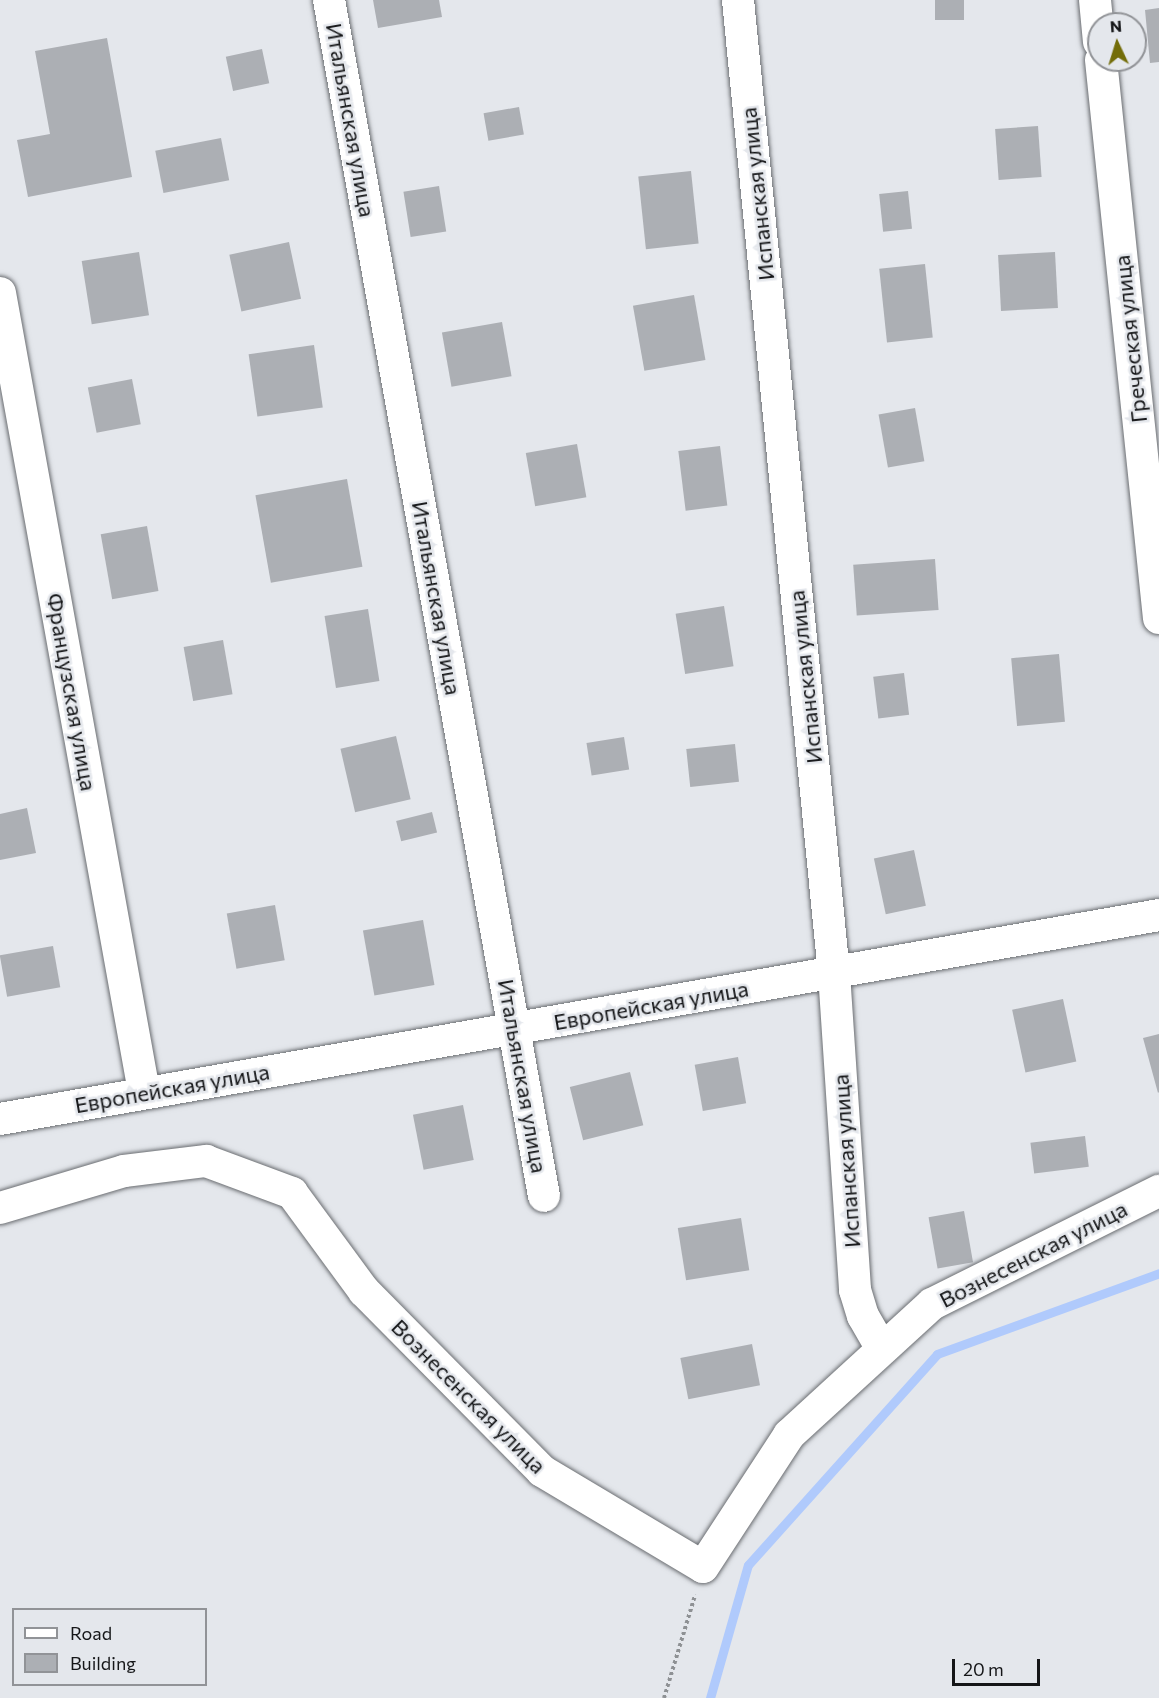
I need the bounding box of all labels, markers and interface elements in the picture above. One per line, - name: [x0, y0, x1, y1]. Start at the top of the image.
- north arrow: [1087, 12, 1147, 72]
- text: N: [1109, 16, 1122, 35]
- street label: Итальянская улица: [321, 21, 381, 219]
- street label: Испанская улица: [735, 106, 779, 282]
- street label: Греческая улица: [1108, 254, 1152, 424]
- street label: Итальянская улица: [407, 499, 467, 697]
- street label: Испанская улица: [783, 589, 827, 765]
- street label: Французская улица: [42, 591, 102, 793]
- street label: Европейская улица: [551, 975, 751, 1035]
- street label: Итальянская улица: [493, 977, 553, 1175]
- street label: Европейская улица: [72, 1058, 272, 1118]
- street label: Испанская улица: [827, 1073, 865, 1249]
- street label: Вознесенская улица: [935, 1195, 1131, 1313]
- street label: Вознесенская улица: [386, 1313, 552, 1479]
- legend: [12, 1608, 207, 1686]
- text: Road: [70, 1622, 112, 1644]
- scale bar: [955, 1647, 1044, 1685]
- text: Building: [70, 1652, 136, 1674]
- text: 20 m: [963, 1658, 1004, 1680]

